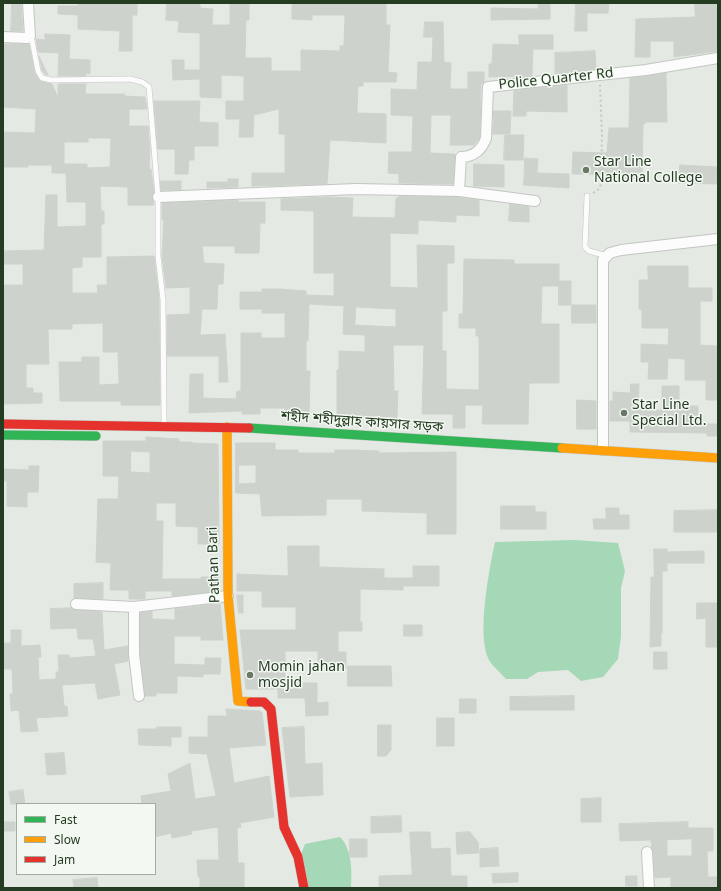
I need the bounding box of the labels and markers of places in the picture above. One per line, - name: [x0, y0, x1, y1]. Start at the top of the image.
- place label: Star Line National College: [594, 154, 702, 186]
- marker: Star Line National College: [581, 165, 591, 175]
- place label: Star Line Special Ltd.: [632, 397, 706, 430]
- marker: Star Line Special Ltd.: [619, 408, 629, 418]
- place label: Momin jahan mosjid: [258, 659, 345, 692]
- marker: Momin jahan mosjid: [245, 670, 255, 680]

